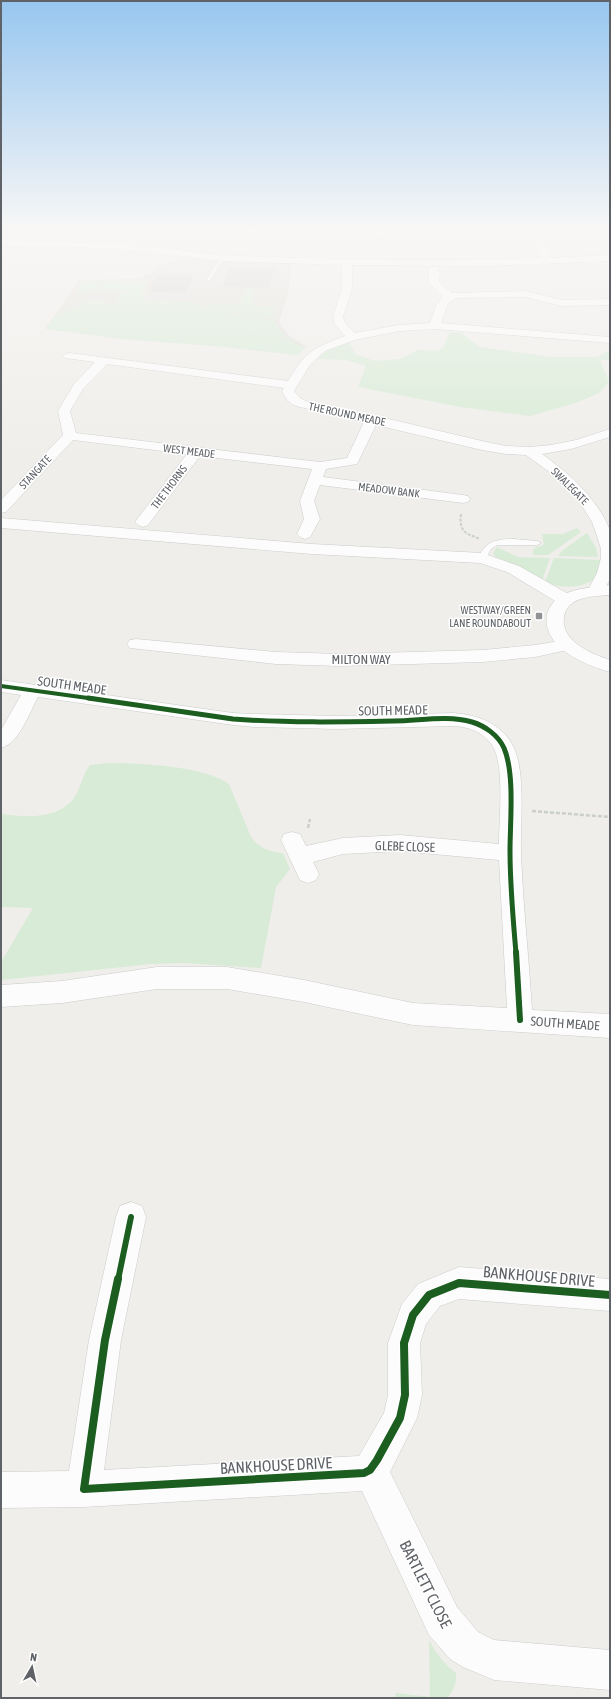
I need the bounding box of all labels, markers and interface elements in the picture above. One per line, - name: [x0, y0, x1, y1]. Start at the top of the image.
- street label: THE ROUND MEADE: [308, 400, 387, 428]
- street label: WEST MEADE: [163, 442, 216, 460]
- street label: STANGATE: [17, 453, 54, 491]
- street label: THE THORNS: [149, 462, 190, 511]
- street label: SWALEGATE: [549, 465, 591, 507]
- street label: MEADOW BANK: [358, 480, 421, 500]
- place label: WESTWAY/GREEN LANE ROUNDABOUT: [449, 604, 531, 629]
- marker: WESTWAY/GREEN LANE ROUNDABOUT: [534, 611, 544, 621]
- street label: MILTON WAY: [331, 652, 391, 667]
- street label: SOUTH MEADE: [37, 673, 108, 698]
- street label: SOUTH MEADE: [358, 702, 428, 719]
- street label: GLEBE CLOSE: [375, 838, 436, 855]
- street label: SOUTH MEADE: [530, 1014, 600, 1033]
- street label: BANKHOUSE DRIVE: [482, 1262, 596, 1290]
- street label: BANKHOUSE DRIVE: [219, 1453, 333, 1477]
- street label: BARTLETT CLOSE: [396, 1537, 456, 1631]
- north arrow: [12, 1647, 52, 1687]
- text: N: [29, 1651, 38, 1664]

